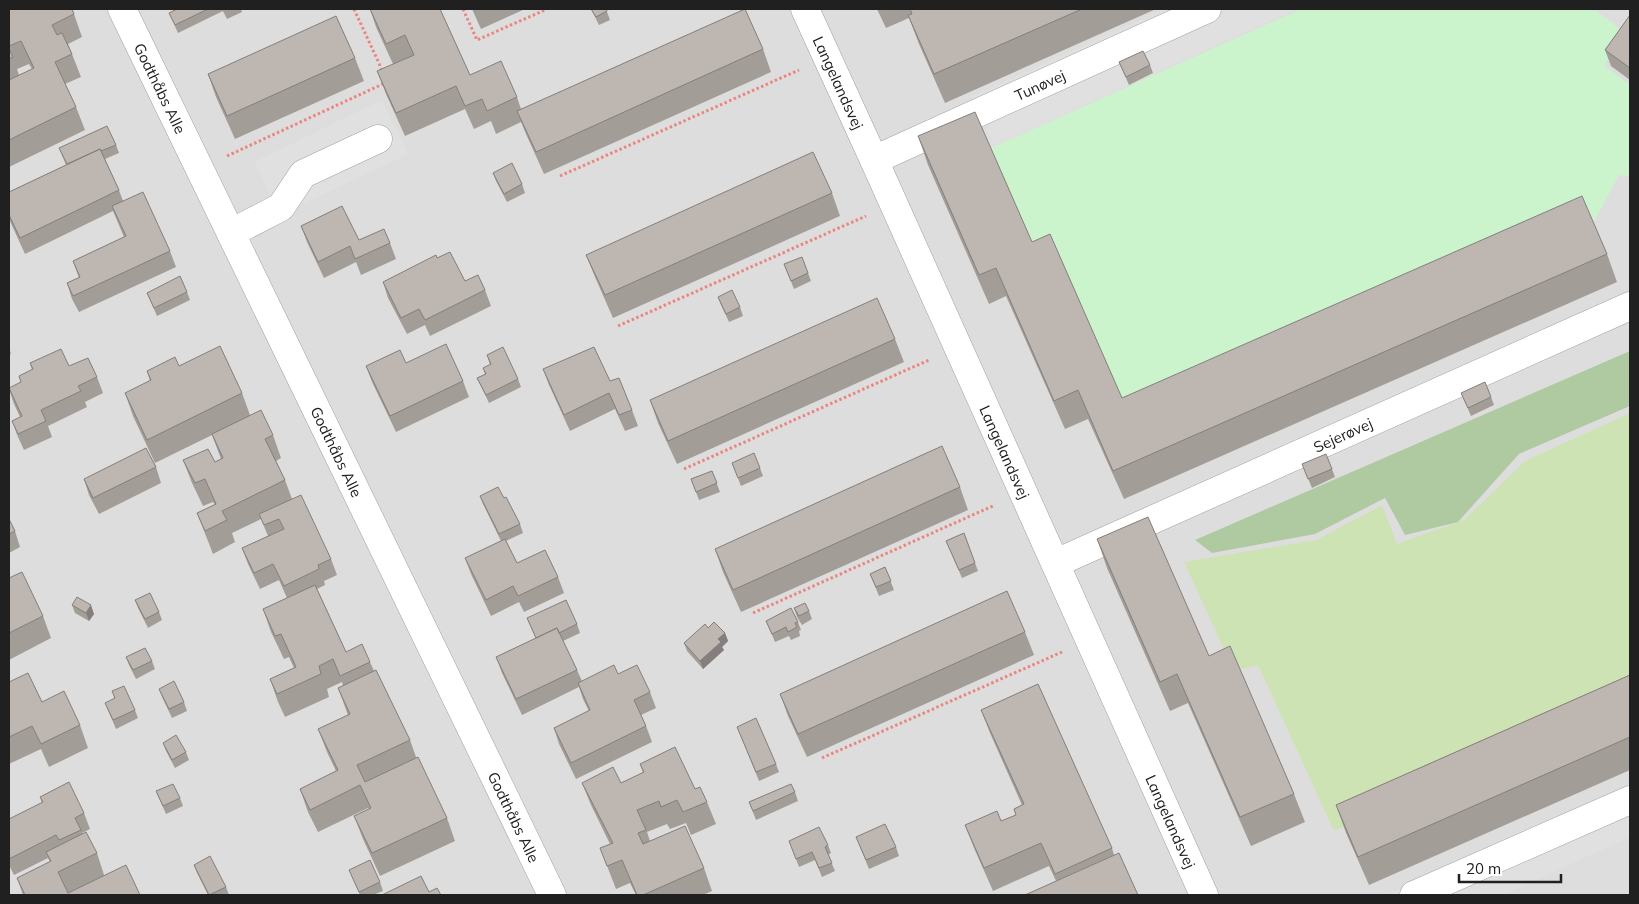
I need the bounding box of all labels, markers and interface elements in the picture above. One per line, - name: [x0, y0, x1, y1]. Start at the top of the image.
- street label: Langelandsvej: [809, 33, 868, 132]
- street label: Godthåbs Alle: [130, 40, 190, 137]
- street label: Tunøvej: [1011, 65, 1068, 105]
- street label: Langelandsvej: [976, 402, 1034, 502]
- street label: Godthåbs Alle: [307, 403, 367, 500]
- street label: Sejerøvej: [1310, 413, 1375, 456]
- street label: Godthåbs Alle: [484, 768, 544, 865]
- street label: Langelandsvej: [1142, 772, 1200, 871]
- scale bar: [1459, 852, 1562, 884]
- text: 20 m: [1466, 859, 1501, 878]

